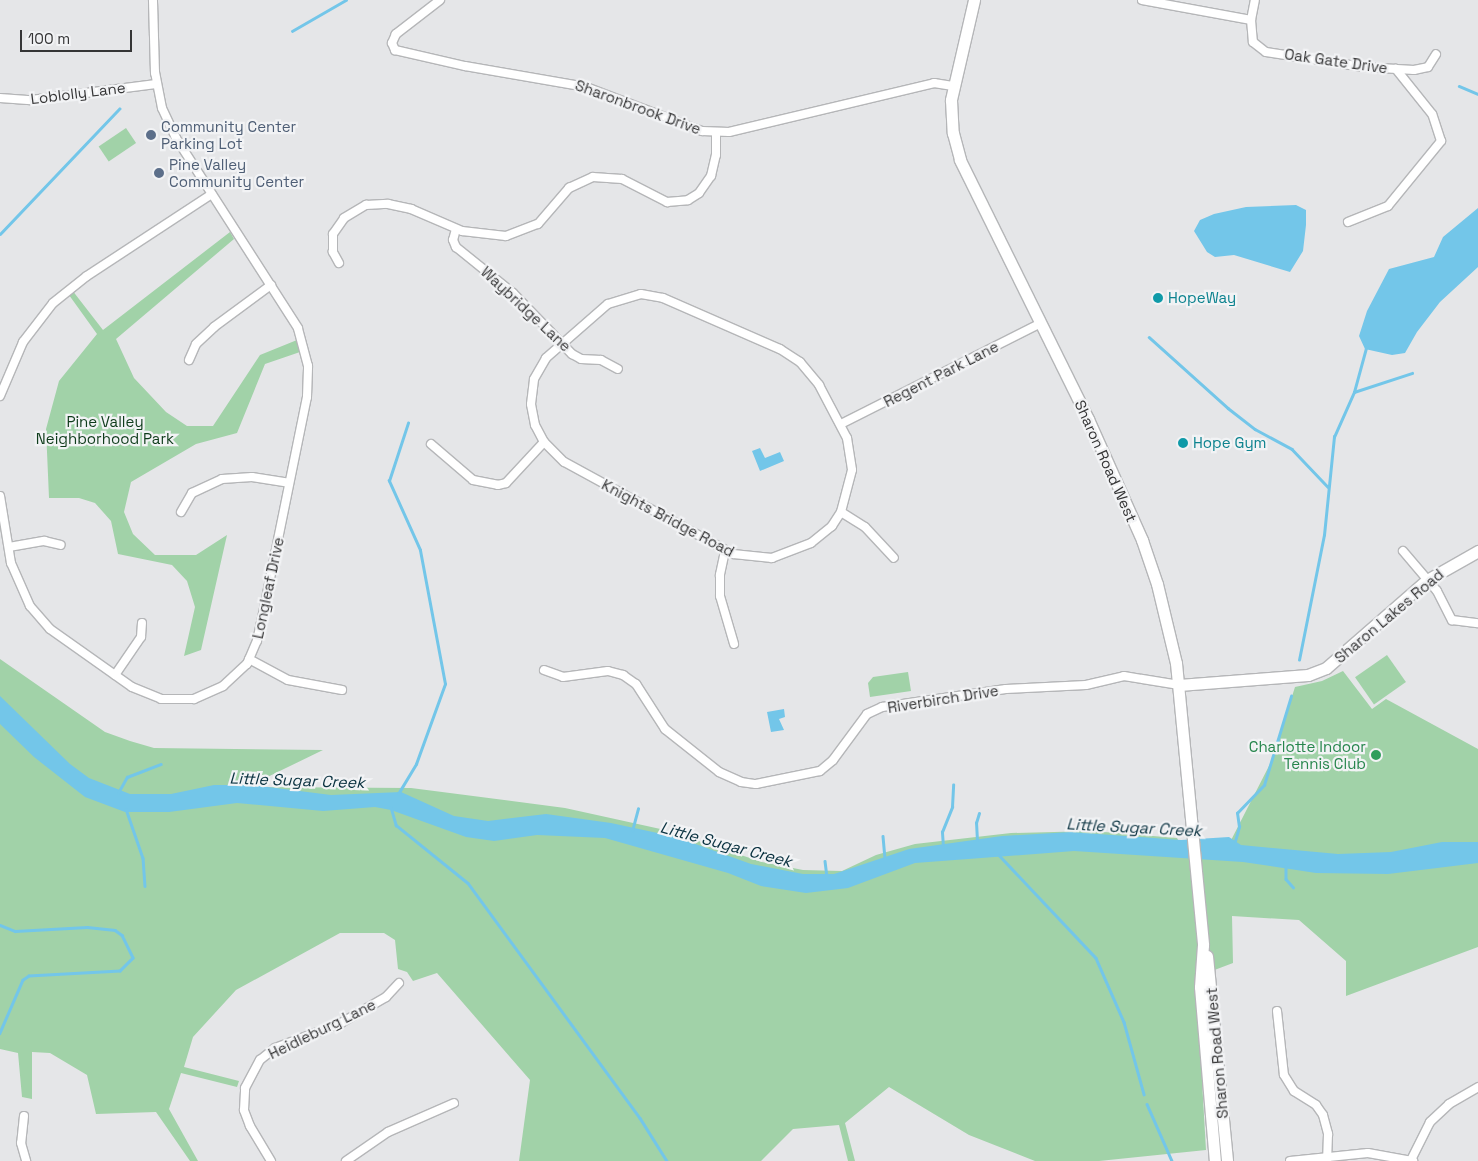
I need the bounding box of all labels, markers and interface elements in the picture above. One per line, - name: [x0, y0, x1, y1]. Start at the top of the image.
- scale bar: [22, 20, 135, 52]
- text: 100 m: [28, 29, 70, 48]
- street label: Oak Gate Drive: [1283, 45, 1389, 77]
- street label: Sharonbrook Drive: [573, 76, 703, 138]
- street label: Loblolly Lane: [30, 78, 126, 108]
- place label: Community Center Parking Lot: [161, 117, 296, 152]
- marker: Community Center Parking Lot: [145, 129, 157, 141]
- place label: Pine Valley Community Center: [169, 155, 304, 190]
- marker: Pine Valley Community Center: [153, 167, 165, 179]
- street label: Waybridge Lane: [477, 263, 575, 355]
- place label: HopeWay: [1168, 289, 1236, 307]
- marker: HopeWay: [1152, 292, 1164, 304]
- street label: Regent Park Lane: [881, 337, 1001, 411]
- street label: Sharon Road West: [1071, 397, 1141, 525]
- park label: Pine Valley Neighborhood Park: [36, 412, 174, 447]
- place label: Hope Gym: [1193, 434, 1266, 452]
- marker: Hope Gym: [1177, 437, 1189, 449]
- street label: Knights Bridge Road: [599, 475, 737, 561]
- street label: Longleaf Drive: [248, 536, 288, 640]
- street label: Sharon Lakes Road: [1331, 565, 1447, 667]
- street label: Riverbirch Drive: [886, 681, 1000, 717]
- place label: Charlotte Indoor Tennis Club: [1249, 737, 1366, 772]
- marker: Charlotte Indoor Tennis Club: [1370, 749, 1382, 761]
- water label: Little Sugar Creek: [229, 769, 365, 793]
- water label: Little Sugar Creek: [1066, 815, 1202, 841]
- water label: Little Sugar Creek: [658, 818, 794, 872]
- street label: Sharon Road West: [1202, 987, 1232, 1119]
- street label: Heidleburg Lane: [265, 995, 379, 1063]

